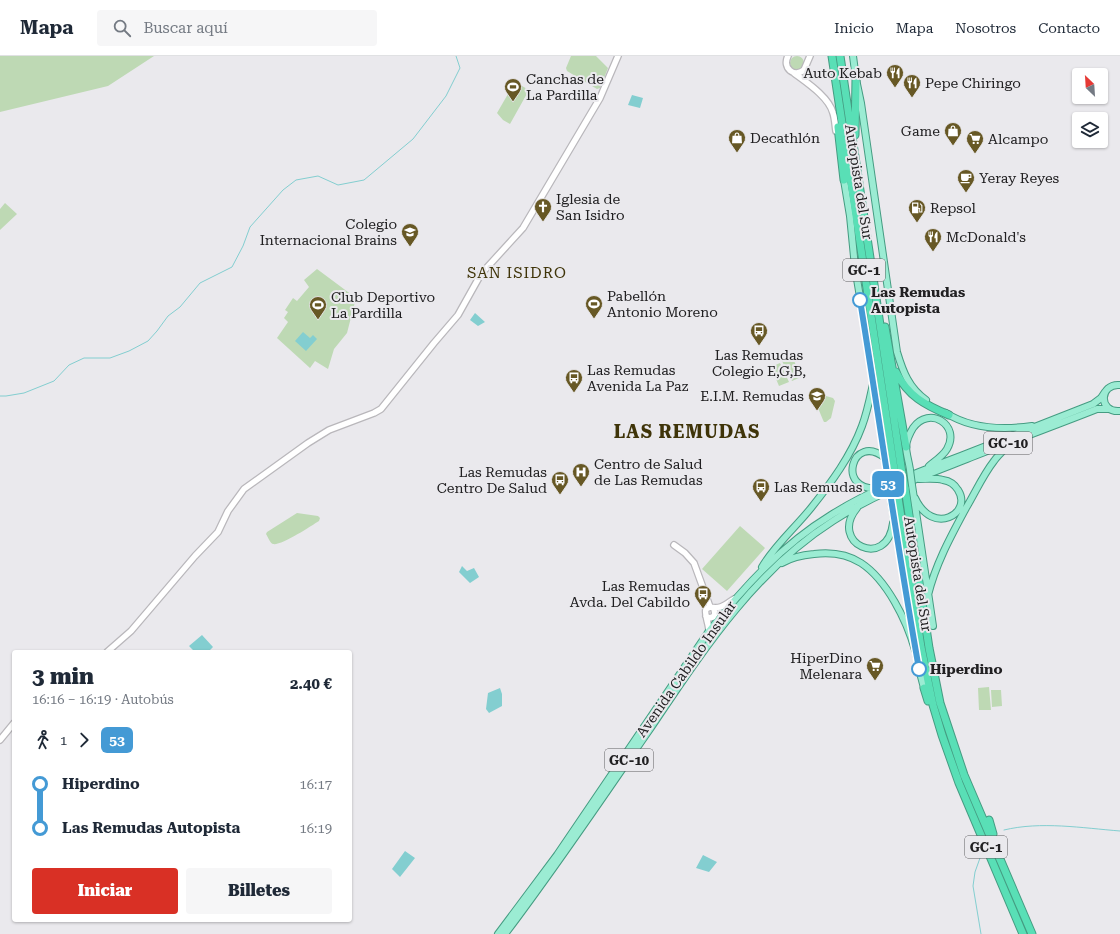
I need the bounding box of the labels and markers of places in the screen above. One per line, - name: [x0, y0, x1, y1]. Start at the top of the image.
- restaurant icon: Auto Kebab: [885, 63, 905, 88]
- place label: Auto Kebab: [803, 65, 882, 81]
- place label: Canchas de La Pardilla: [526, 71, 604, 103]
- restaurant icon: Pepe Chiringo: [902, 73, 922, 98]
- place label: Pepe Chiringo: [925, 75, 1021, 91]
- sports icon: Canchas de La Pardilla: [503, 77, 523, 102]
- shop icon: Game: [943, 121, 963, 146]
- place label: Game: [901, 123, 940, 139]
- shop icon: Decathlón: [727, 128, 747, 153]
- supermarket icon: Alcampo: [965, 129, 985, 154]
- place label: Decathlón: [750, 130, 820, 146]
- place label: Alcampo: [988, 131, 1048, 147]
- cafe icon: Yeray Reyes: [956, 168, 976, 193]
- place label: Yeray Reyes: [979, 170, 1060, 186]
- place label: Iglesia de San Isidro: [556, 191, 625, 223]
- church icon: Iglesia de San Isidro: [533, 197, 553, 222]
- fuel station icon: Repsol: [907, 198, 927, 223]
- place label: Repsol: [930, 200, 977, 216]
- place label: Colegio Internacional Brains: [260, 216, 397, 248]
- school or university icon: Colegio Internacional Brains: [400, 222, 420, 247]
- restaurant icon: McDonald's: [923, 227, 943, 252]
- place label: McDonald's: [946, 229, 1026, 245]
- place label: Las Remudas Autopista: [871, 284, 965, 316]
- place label: Pabellón Antonio Moreno: [607, 288, 718, 320]
- place label: Club Deportivo La Pardilla: [331, 289, 435, 321]
- marker: Las Remudas Autopista: [852, 292, 868, 308]
- sports icon: Pabellón Antonio Moreno: [584, 294, 604, 319]
- sports icon: Club Deportivo La Pardilla: [308, 295, 328, 320]
- bus stop icon: Las Remudas Colegio E,G,B,: [749, 321, 769, 346]
- place label: Las Remudas Colegio E,G,B,: [712, 347, 806, 379]
- place label: Las Remudas Avenida La Paz: [587, 362, 689, 394]
- bus stop icon: Las Remudas Avenida La Paz: [564, 368, 584, 393]
- school or university icon: E.I.M. Remudas: [807, 386, 827, 411]
- place label: E.I.M. Remudas: [700, 388, 804, 404]
- place label: Centro de Salud de Las Remudas: [594, 456, 703, 488]
- hospital icon: Centro de Salud de Las Remudas: [571, 462, 591, 487]
- place label: Las Remudas Centro De Salud: [437, 464, 547, 496]
- bus stop icon: Las Remudas Centro De Salud: [550, 470, 570, 495]
- bus stop icon: Las Remudas: [751, 477, 771, 502]
- place label: Las Remudas: [774, 479, 863, 495]
- place label: Las Remudas Avda. Del Cabildo: [570, 578, 690, 610]
- bus stop icon: Las Remudas Avda. Del Cabildo: [693, 584, 713, 609]
- place label: HiperDino Melenara: [790, 650, 862, 682]
- supermarket icon: HiperDino Melenara: [865, 656, 885, 681]
- marker: Hiperdino: [911, 661, 927, 677]
- place label: Hiperdino: [930, 661, 1003, 677]

